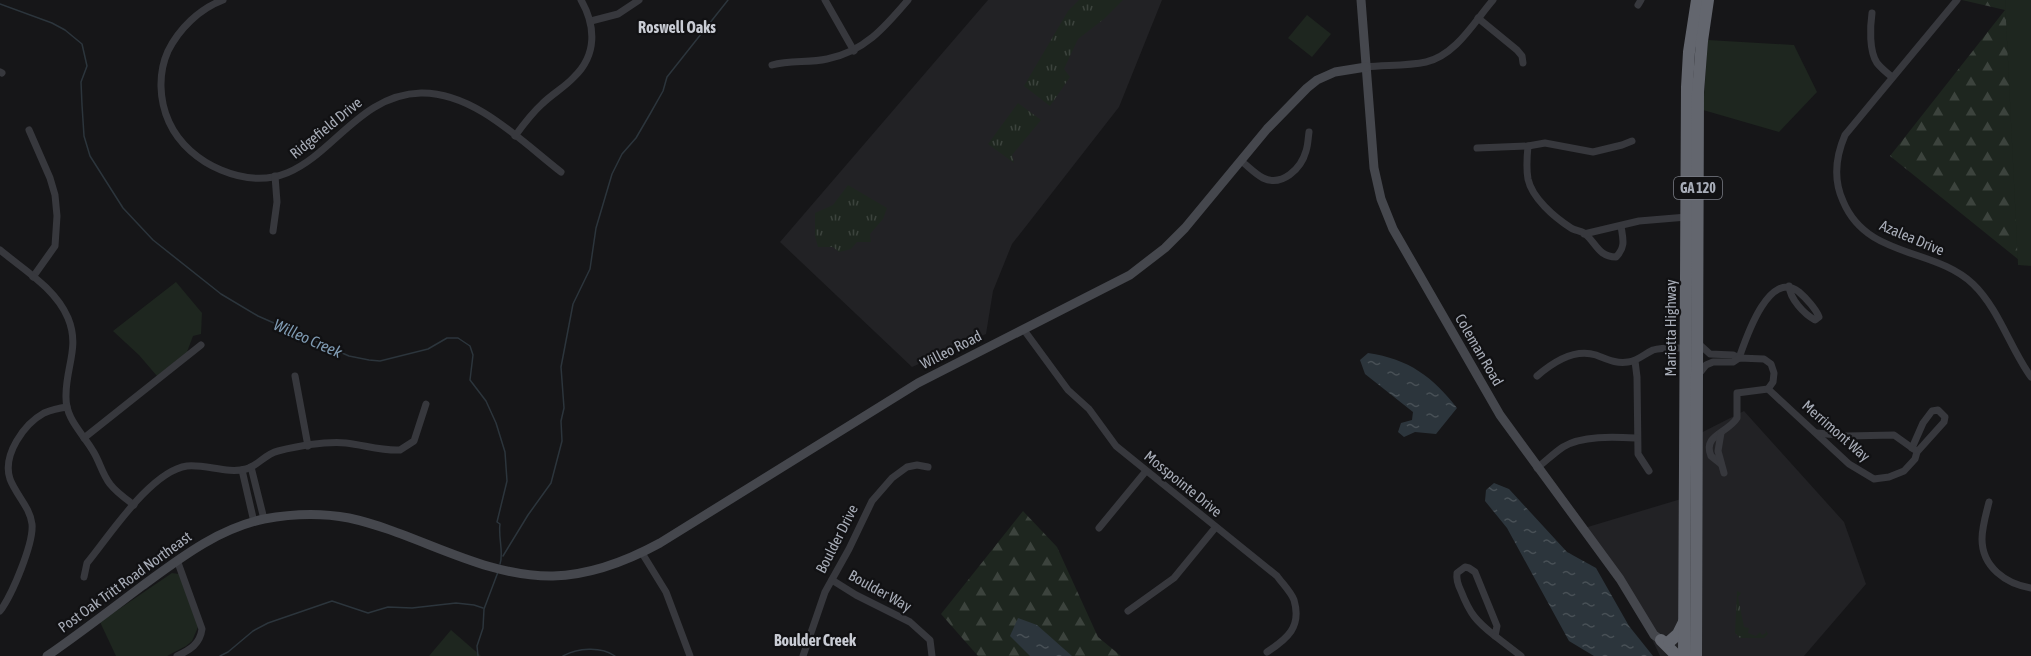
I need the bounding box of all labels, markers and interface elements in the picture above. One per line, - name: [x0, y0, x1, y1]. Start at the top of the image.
- district label: Roswell Oaks: [638, 18, 716, 36]
- street label: Ridgefield Drive: [286, 93, 365, 162]
- road number: GA 120: [1674, 177, 1722, 199]
- street label: Azalea Drive: [1877, 216, 1947, 259]
- street label: Marietta Highway: [1662, 279, 1679, 377]
- street label: Coleman Road: [1452, 311, 1507, 389]
- water label: Willeo Creek: [271, 315, 346, 361]
- street label: Willeo Road: [917, 327, 984, 372]
- street label: Merrimont Way: [1799, 397, 1874, 465]
- street label: Mosspointe Drive: [1141, 447, 1226, 520]
- street label: Boulder Drive: [812, 501, 861, 576]
- street label: Post Oak Tritt Road Northeast: [55, 528, 195, 636]
- street label: Boulder Way: [846, 566, 915, 615]
- district label: Boulder Creek: [774, 631, 857, 649]

